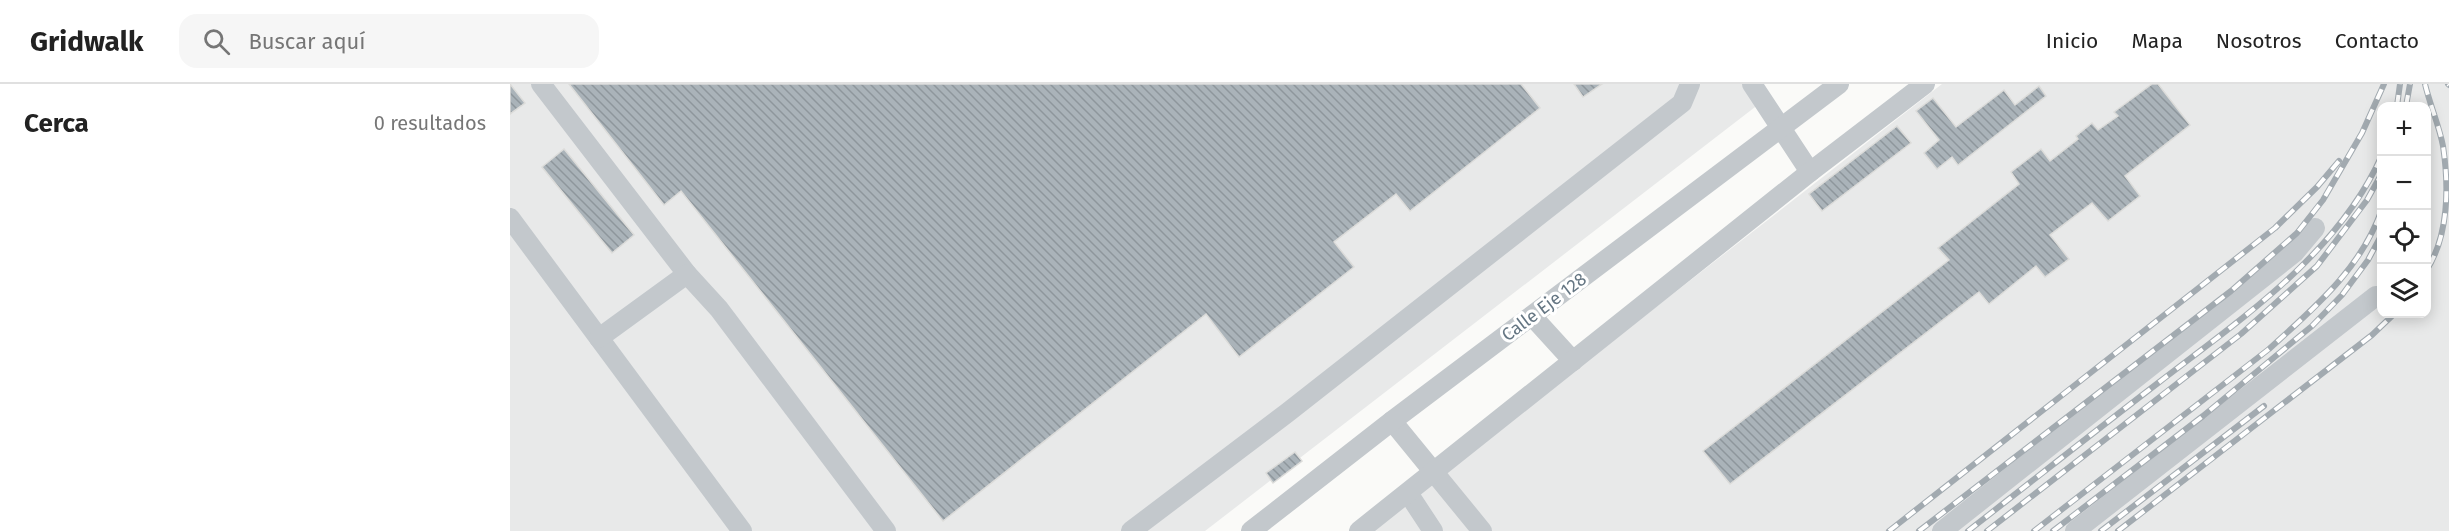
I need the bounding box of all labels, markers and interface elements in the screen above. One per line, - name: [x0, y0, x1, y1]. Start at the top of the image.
- search box: [179, 14, 599, 68]
- text: Gridwalk: [30, 25, 143, 58]
- icon: search: [200, 25, 233, 58]
- text: Buscar aquí: [248, 28, 366, 55]
- text: Inicio: [2046, 28, 2098, 54]
- text: Mapa: [2131, 28, 2183, 54]
- text: Nosotros: [2216, 28, 2302, 54]
- text: Contacto: [2335, 28, 2419, 54]
- map controls: [2377, 102, 2431, 318]
- button: +: [2377, 102, 2431, 156]
- text: Cerca: [24, 108, 89, 139]
- text: 0 resultados: [374, 111, 486, 135]
- button: −: [2377, 156, 2431, 210]
- button: locate: [2377, 210, 2431, 264]
- button: layers: [2377, 264, 2431, 318]
- street label: Calle Eje 128: [1497, 268, 1591, 346]

